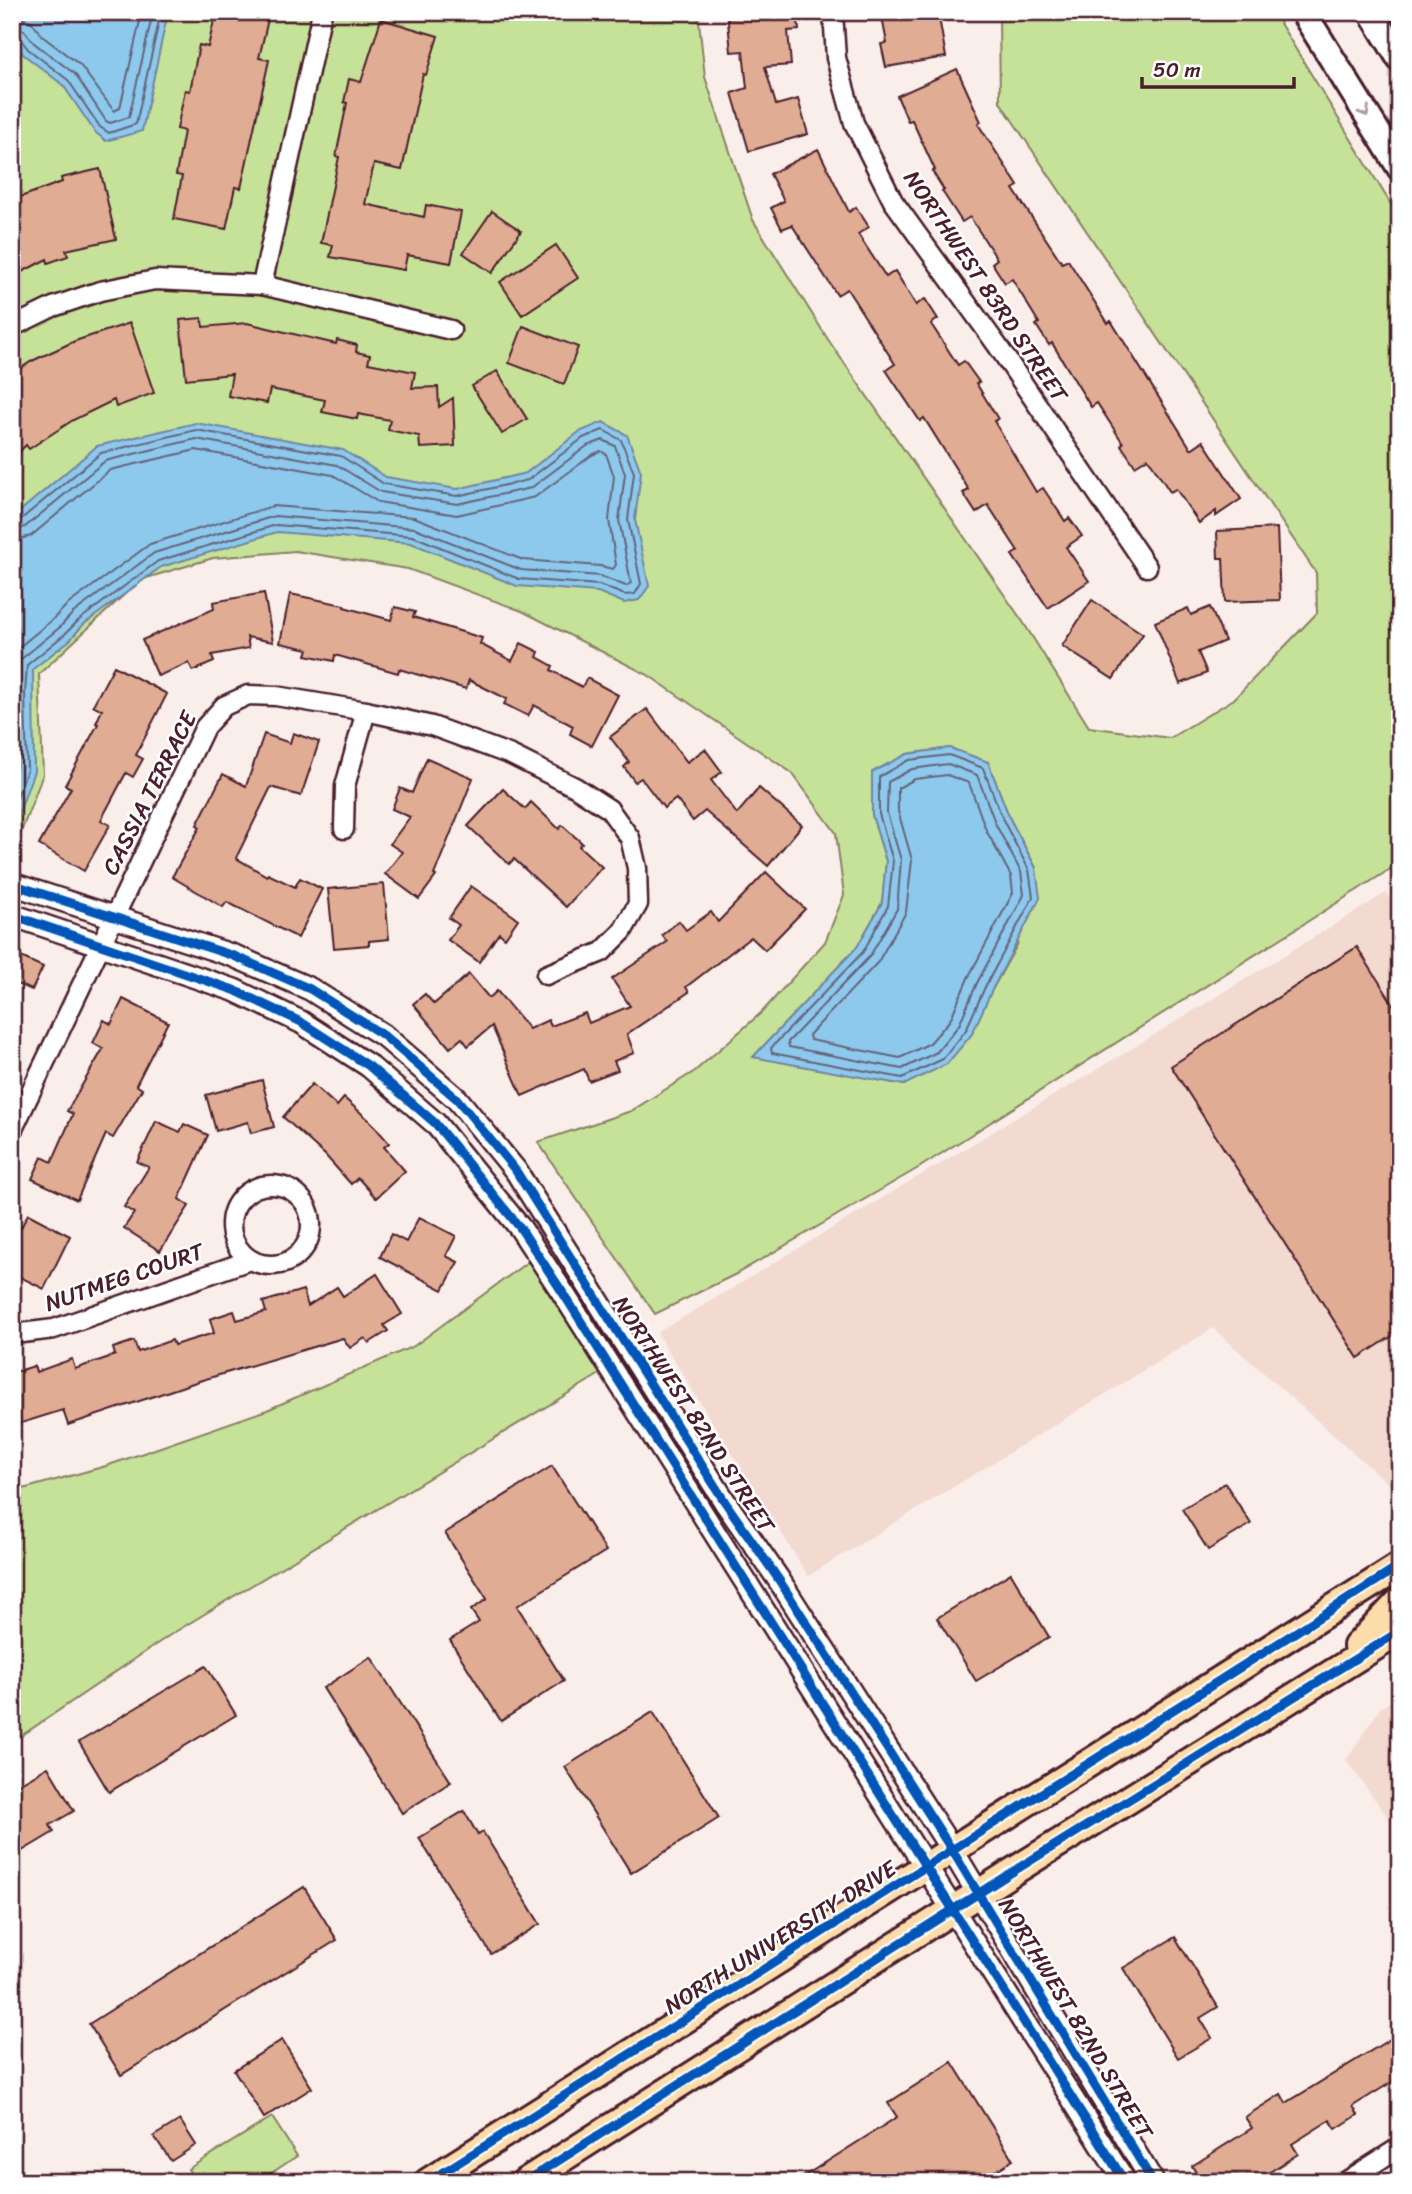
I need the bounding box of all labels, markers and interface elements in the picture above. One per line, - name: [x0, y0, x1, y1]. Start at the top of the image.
- scale bar: [1142, 46, 1295, 90]
- text: 50 m: [1153, 51, 1201, 89]
- one-way arrow: [1356, 104, 1369, 117]
- street label: NORTHWEST 83RD STREET: [892, 162, 1080, 412]
- street label: CASSIA TERRACE: [90, 703, 209, 882]
- street label: NUTMEG COURT: [39, 1231, 210, 1324]
- street label: NORTHWEST 82ND STREET: [601, 1287, 787, 1542]
- street label: NORTH UNIVERSITY DRIVE: [656, 1848, 906, 2026]
- street label: NORTHWEST 82ND STREET: [987, 1889, 1165, 2148]

